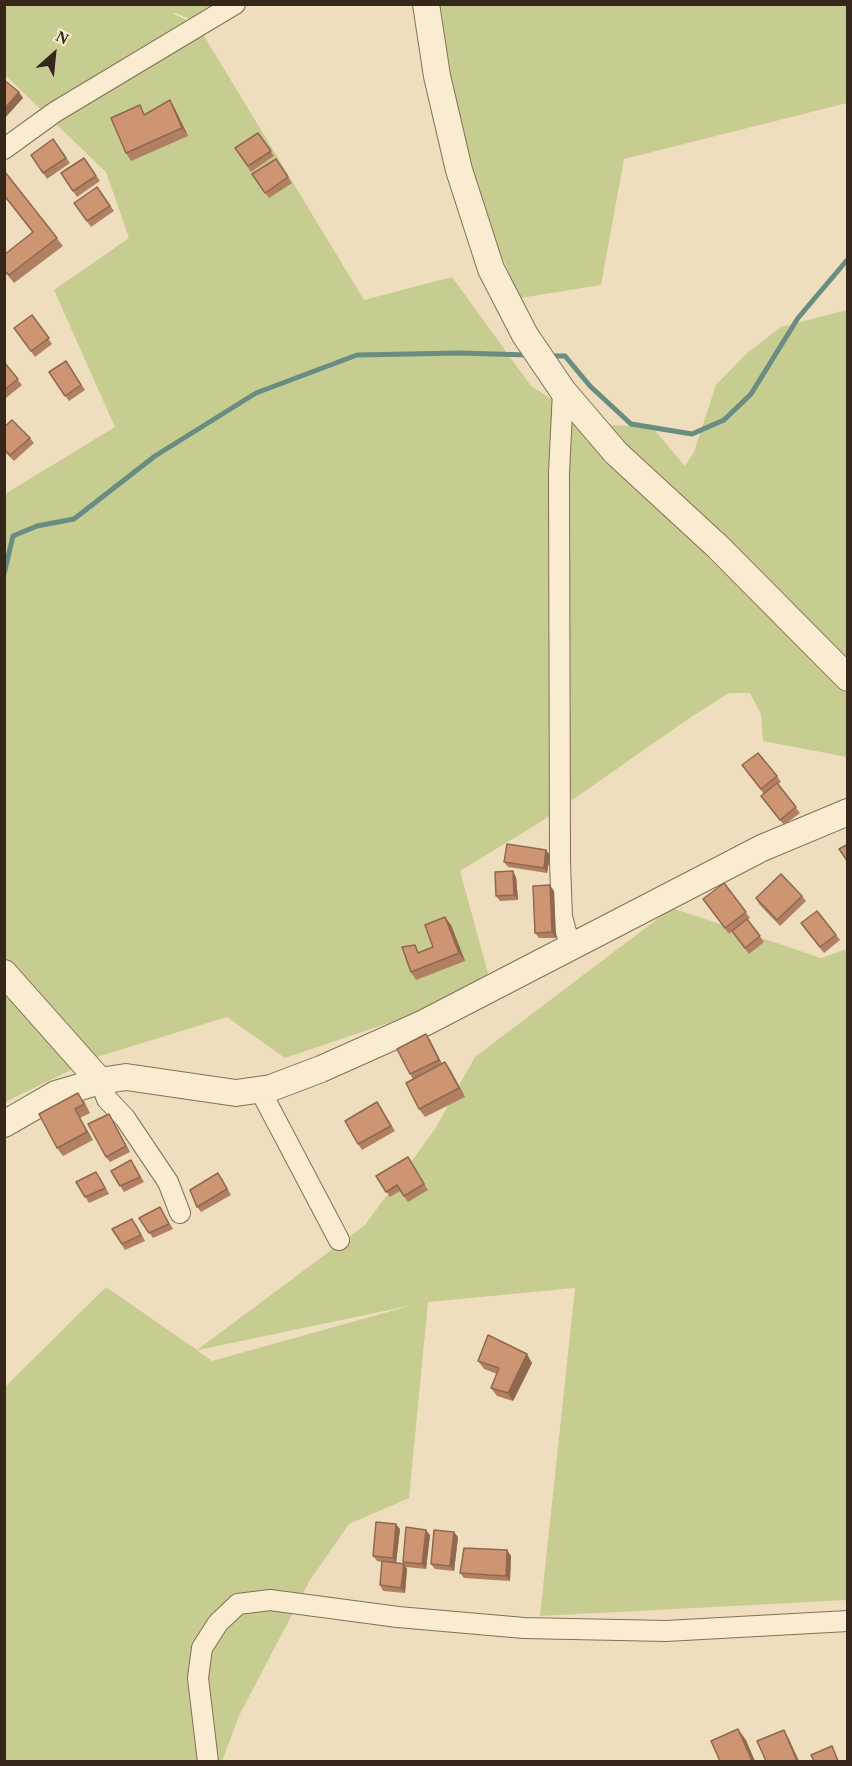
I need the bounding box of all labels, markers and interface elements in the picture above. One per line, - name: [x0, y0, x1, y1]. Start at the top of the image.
- north arrow: [24, 24, 84, 84]
- text: N: [53, 27, 71, 48]

